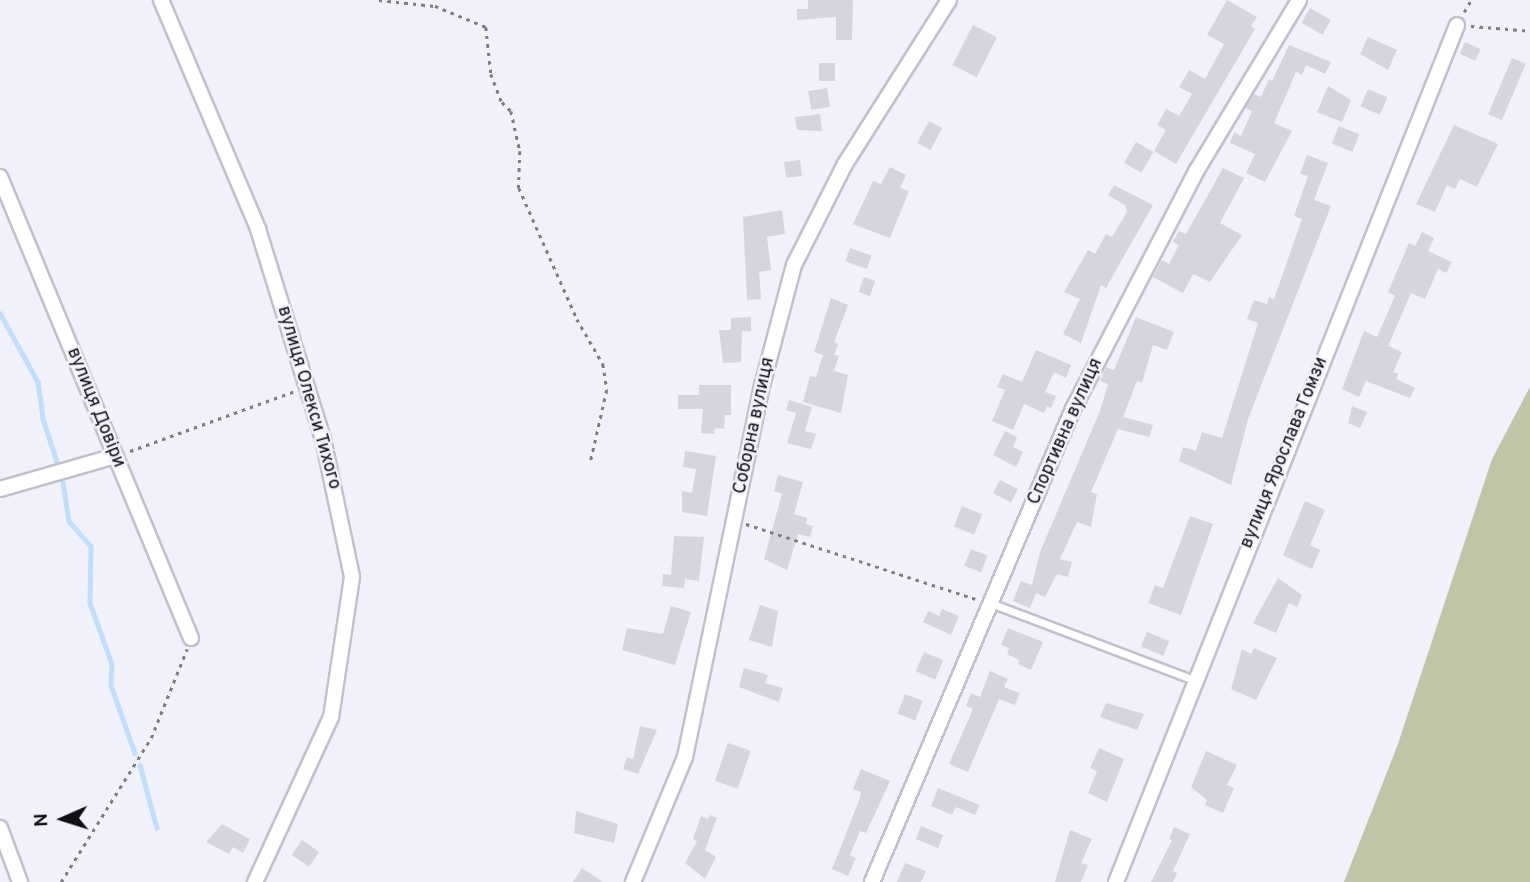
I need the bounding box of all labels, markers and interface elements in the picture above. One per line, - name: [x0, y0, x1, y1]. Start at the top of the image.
- street label: вулиця Олекси Тихого: [271, 304, 345, 492]
- street label: вулиця Довіри: [61, 345, 129, 471]
- street label: вулиця Ярослава Гомзи: [1237, 354, 1333, 552]
- street label: Спортивна вулиця: [1024, 355, 1108, 509]
- street label: Соборна вулиця: [730, 356, 780, 496]
- north arrow: [28, 784, 98, 854]
- text: N: [30, 813, 54, 828]

